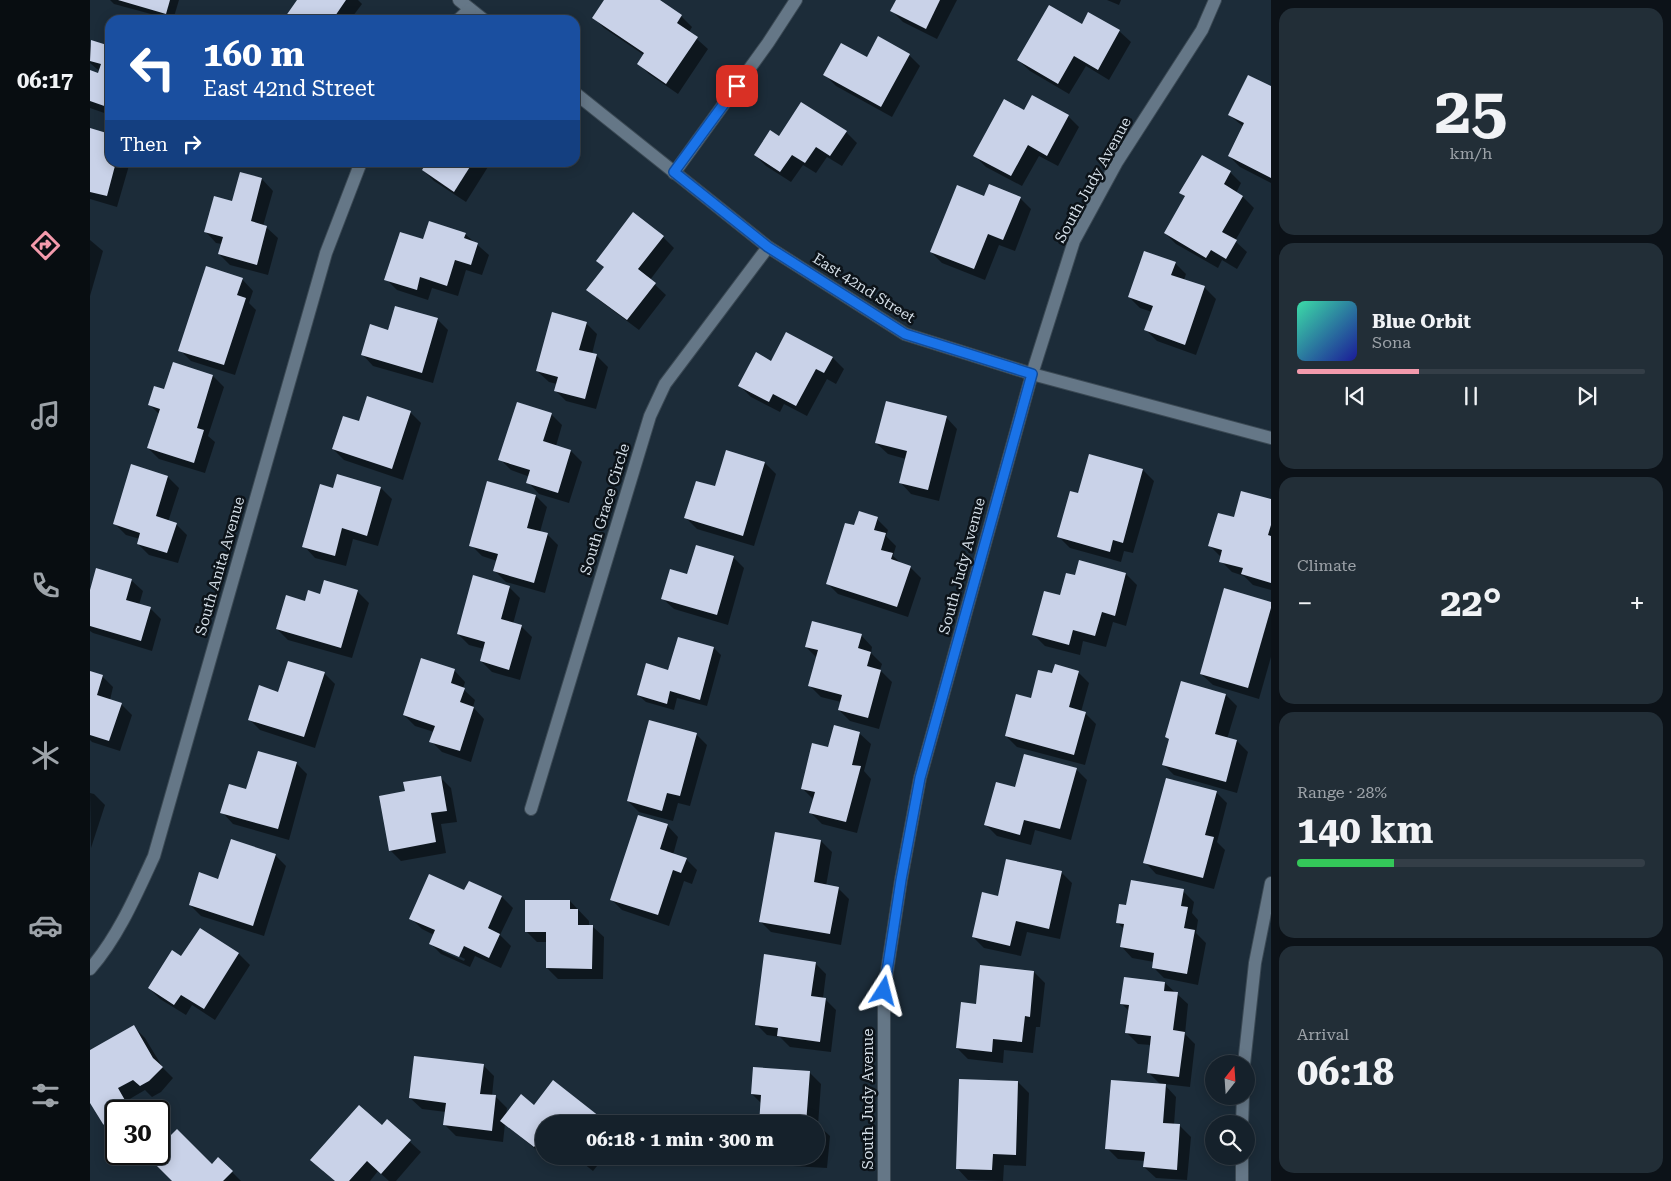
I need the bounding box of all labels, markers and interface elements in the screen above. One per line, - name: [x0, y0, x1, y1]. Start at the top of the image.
- text: 160 m: [203, 34, 304, 75]
- icon: left: [120, 35, 185, 100]
- pin: [716, 65, 758, 107]
- text: 06:17: [17, 68, 73, 93]
- icon: arrive: [723, 72, 751, 100]
- text: 25: [1435, 73, 1507, 149]
- text: East 42nd Street: [203, 76, 375, 101]
- street label: South Judy Avenue: [1051, 114, 1135, 246]
- icon: right: [178, 130, 206, 158]
- text: Then: [120, 133, 168, 156]
- text: km/h: [1450, 144, 1492, 163]
- icon: directions: [28, 228, 63, 263]
- street label: East 42nd Street: [810, 249, 919, 327]
- text: Blue Orbit: [1372, 310, 1471, 333]
- text: Sona: [1372, 333, 1411, 352]
- icon: previous: [1341, 382, 1369, 410]
- icon: pause: [1457, 382, 1485, 410]
- icon: next: [1573, 382, 1601, 410]
- icon: music: [28, 398, 63, 433]
- street label: South Grace Circle: [576, 441, 634, 577]
- street label: South Anita Avenue: [192, 495, 248, 637]
- street label: South Judy Avenue: [935, 496, 989, 636]
- text: Climate: [1297, 556, 1356, 575]
- icon: phone: [28, 568, 63, 603]
- text: 22°: [1440, 581, 1502, 625]
- text: −: [1297, 587, 1313, 620]
- text: +: [1629, 587, 1645, 620]
- icon: climate: [28, 738, 63, 773]
- text: Range · 28%: [1297, 783, 1387, 802]
- text: 140 km: [1297, 808, 1433, 852]
- icon: car: [28, 908, 63, 943]
- position arrow: [857, 964, 909, 1016]
- text: Arrival: [1297, 1025, 1349, 1044]
- street label: South Judy Avenue: [859, 1029, 877, 1169]
- text: 06:18: [1297, 1050, 1394, 1094]
- north arrow: [1205, 1055, 1255, 1105]
- map controls: [1205, 1055, 1255, 1165]
- icon: filters: [28, 1078, 63, 1113]
- speed limit sign: 30: [105, 1100, 170, 1165]
- button: search: [1205, 1115, 1255, 1165]
- text: 06:18 · 1 min · 300 m: [586, 1128, 774, 1151]

